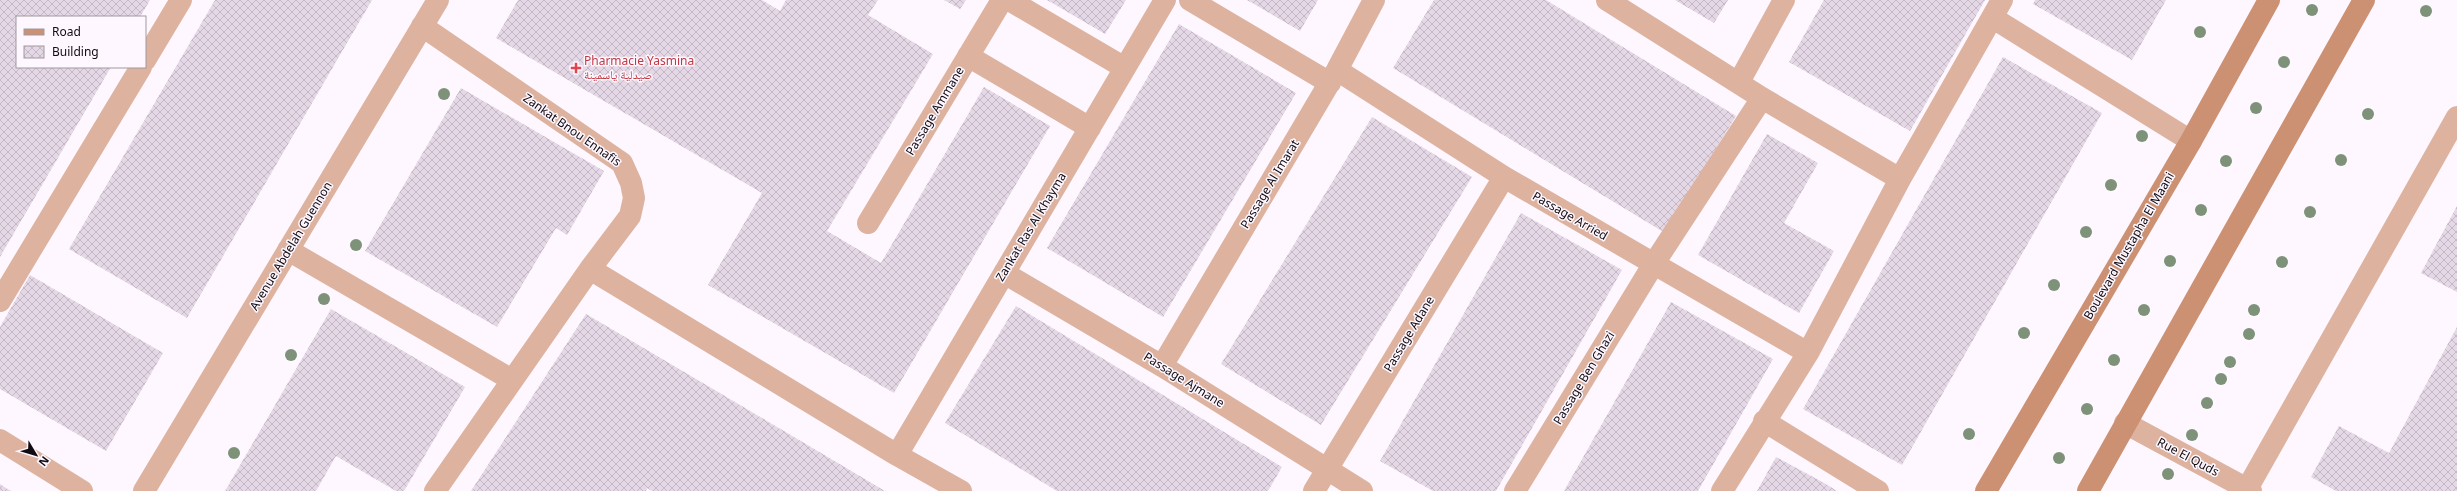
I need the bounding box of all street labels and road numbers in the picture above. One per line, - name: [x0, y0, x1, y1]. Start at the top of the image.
- street label: Passage Ammane: [901, 63, 968, 158]
- street label: Zankat Bnou Ennafis: [520, 89, 625, 170]
- street label: Passage Al Imarat: [1236, 135, 1303, 231]
- street label: Zankat Ras Al Khayma: [991, 169, 1070, 284]
- street label: Boulevard Mustapha El Maani: [2079, 169, 2178, 323]
- street label: Avenue Abdelah Guennon: [245, 178, 336, 313]
- street label: Passage Arried: [1529, 187, 1611, 244]
- street label: Passage Adane: [1379, 293, 1438, 375]
- street label: Passage Ben Ghazi: [1549, 328, 1618, 428]
- street label: Passage Ajmane: [1141, 348, 1228, 411]
- street label: Rue El Quds: [2154, 433, 2222, 480]

